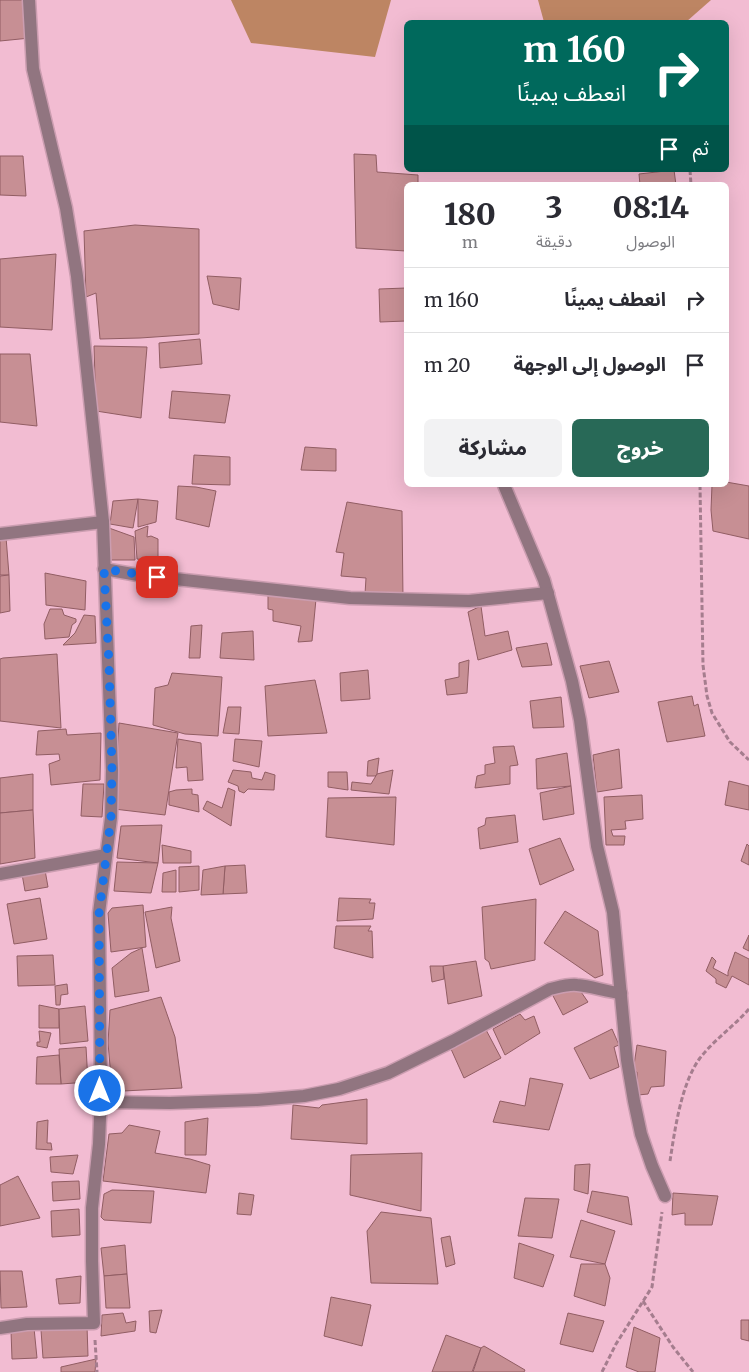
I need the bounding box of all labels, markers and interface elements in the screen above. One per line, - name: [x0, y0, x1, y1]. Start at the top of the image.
- text: 160 m: [523, 28, 626, 72]
- icon: right: [644, 40, 709, 105]
- text: انعطف يمينًا: [517, 79, 626, 107]
- icon: arrive: [655, 135, 683, 163]
- text: ثم: [693, 136, 709, 160]
- text: 3: [546, 188, 563, 226]
- text: 08:14: [612, 188, 689, 226]
- text: 180: [444, 195, 496, 233]
- text: دقيقة: [536, 231, 572, 251]
- text: الوصول: [626, 231, 675, 251]
- text: m: [462, 232, 478, 252]
- icon: right: [681, 286, 709, 314]
- text: انعطف يمينًا: [564, 287, 666, 311]
- text: 160 m: [424, 288, 479, 312]
- icon: arrive: [681, 351, 709, 379]
- text: الوصول إلى الوجهة: [514, 352, 666, 376]
- text: 20 m: [424, 353, 471, 377]
- button: مشاركة: [424, 419, 562, 477]
- button: خروج: [572, 419, 709, 477]
- pin: [136, 556, 178, 598]
- icon: arrive: [143, 563, 171, 591]
- position arrow: [73, 1064, 125, 1116]

